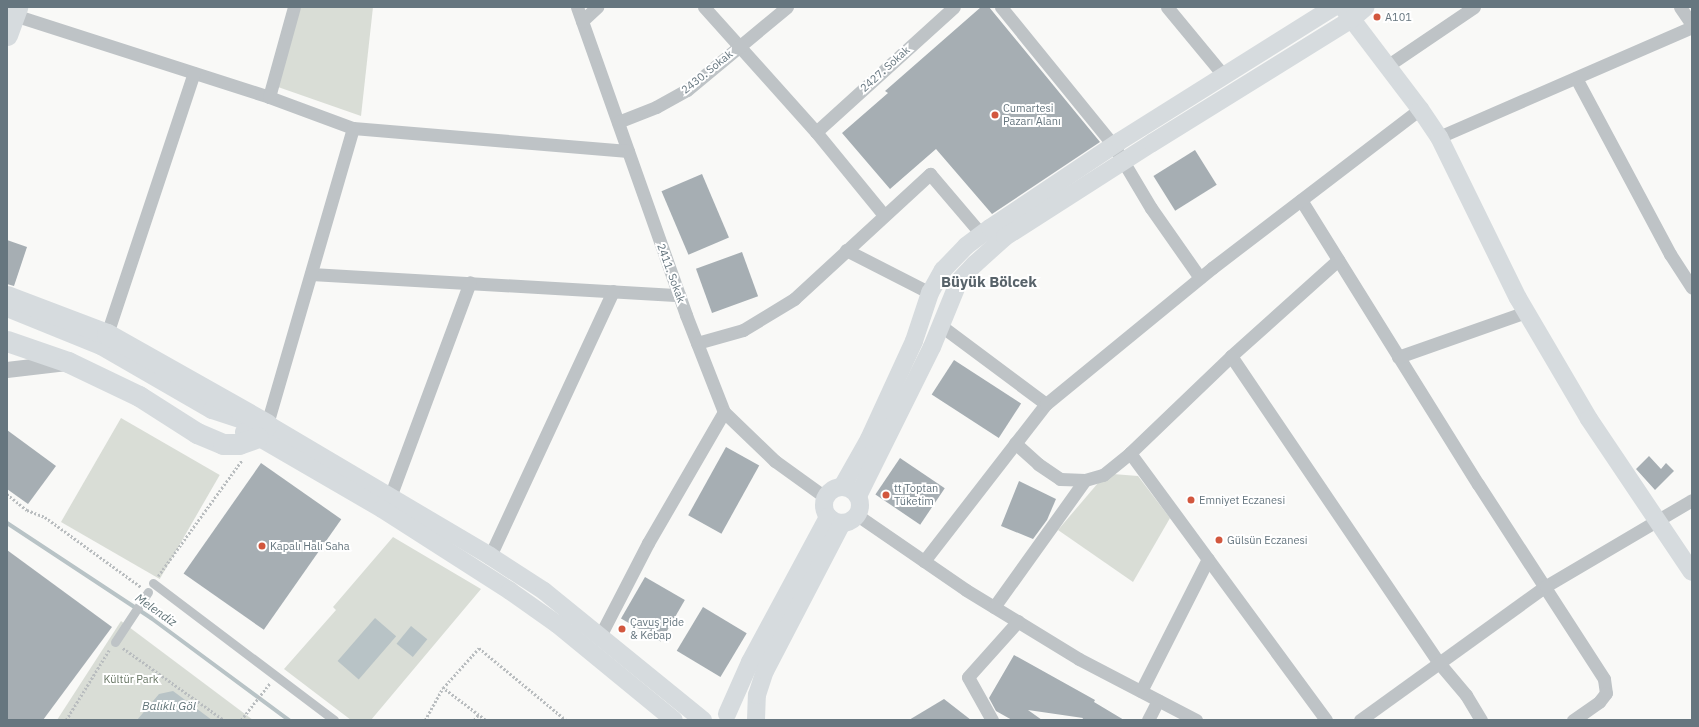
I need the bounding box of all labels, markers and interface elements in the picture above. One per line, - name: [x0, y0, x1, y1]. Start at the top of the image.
- place label: A101: [1385, 10, 1412, 24]
- marker: A101: [1372, 12, 1382, 22]
- street label: 2427. Sokak: [858, 43, 912, 95]
- street label: 2430. Sokak: [679, 47, 735, 97]
- place label: Cumartesi Pazarı Alanı: [1003, 102, 1061, 128]
- marker: Cumartesi Pazarı Alanı: [990, 110, 1000, 120]
- street label: 2411. Sokak: [654, 242, 688, 304]
- district label: Büyük Bölcek: [941, 273, 1037, 291]
- place label: tt Toptan Tüketim: [894, 482, 938, 508]
- marker: tt Toptan Tüketim: [881, 490, 891, 500]
- place label: Emniyet Eczanesi: [1199, 493, 1285, 507]
- marker: Emniyet Eczanesi: [1186, 495, 1196, 505]
- place label: Gülsün Eczanesi: [1227, 533, 1308, 547]
- marker: Gülsün Eczanesi: [1214, 535, 1224, 545]
- place label: Kapalı Halı Saha: [270, 539, 350, 553]
- marker: Kapalı Halı Saha: [257, 541, 267, 551]
- water label: Melendiz: [133, 591, 179, 629]
- place label: Çavuş Pide & Kebap: [630, 616, 684, 642]
- marker: Çavuş Pide & Kebap: [617, 624, 627, 634]
- park label: Kültür Park: [103, 672, 159, 686]
- water label: Balıklı Göl: [142, 699, 196, 713]

